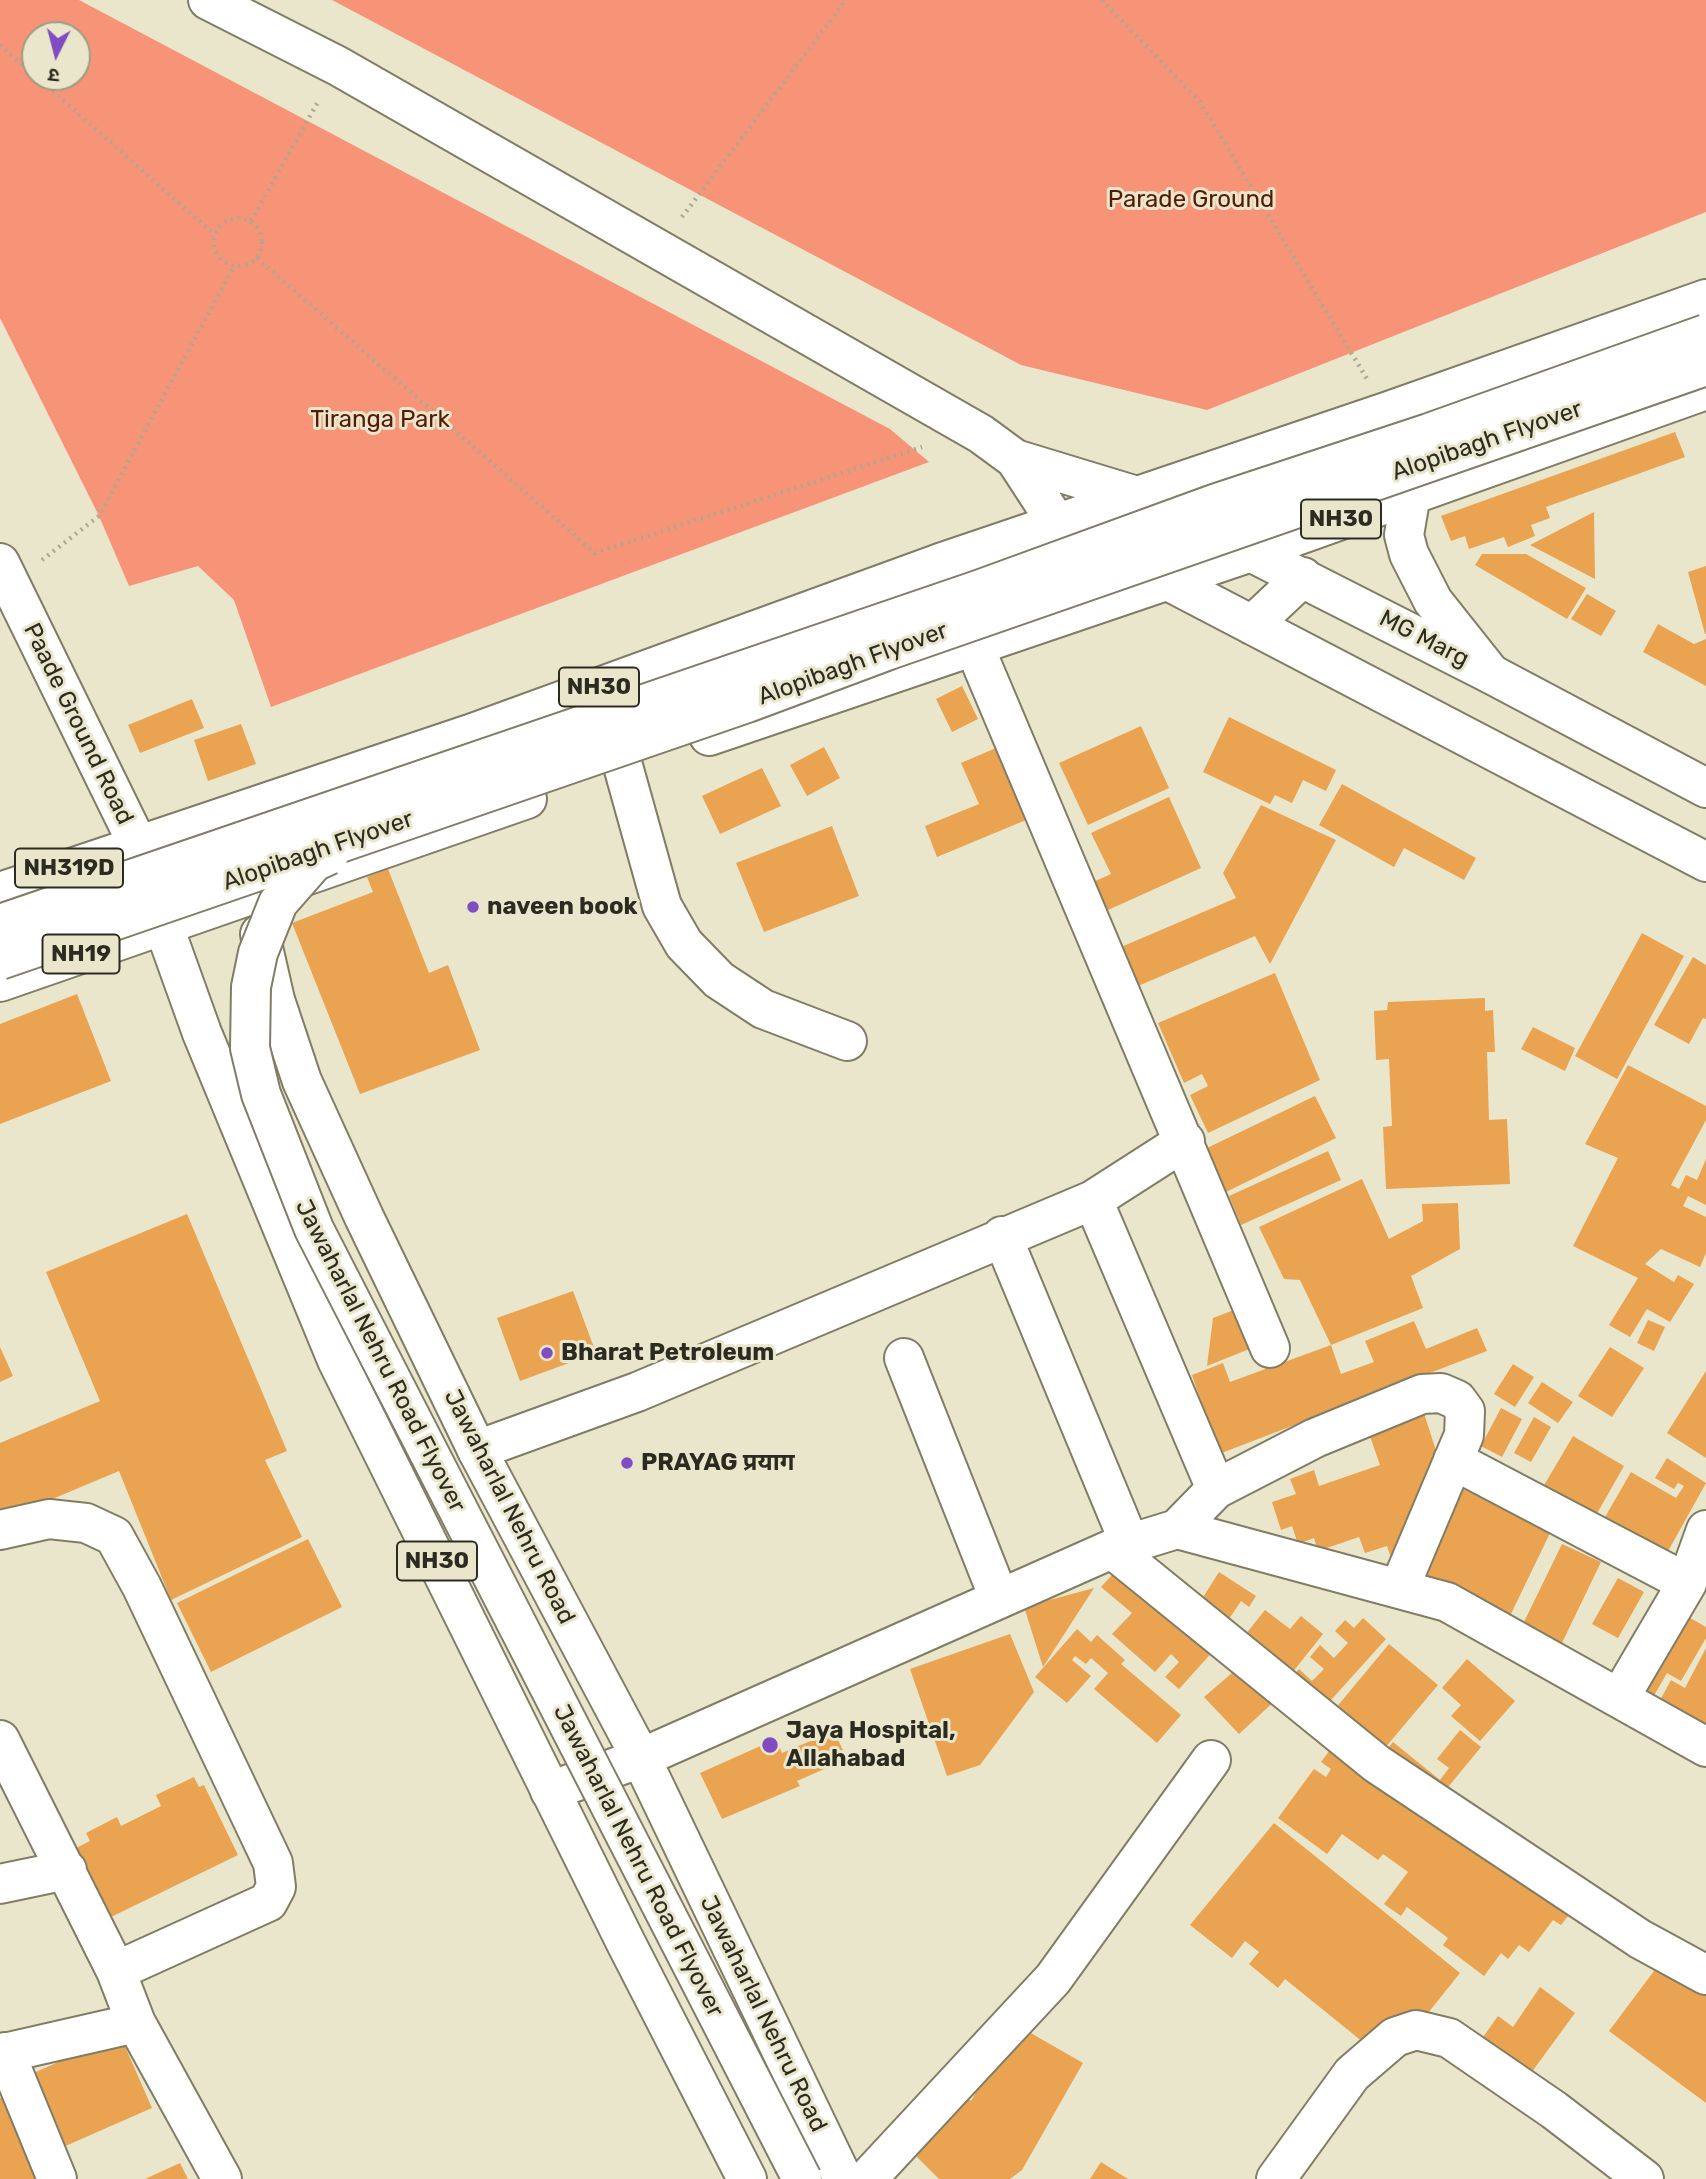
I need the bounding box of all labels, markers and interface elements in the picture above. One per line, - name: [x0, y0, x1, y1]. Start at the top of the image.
- north arrow: [21, 21, 91, 91]
- text: उ: [47, 63, 61, 87]
- park label: Parade Ground: [1108, 186, 1274, 214]
- street label: Alopibagh Flyover: [1388, 395, 1586, 487]
- park label: Tiranga Park: [310, 406, 450, 434]
- road number: NH30: [1301, 499, 1381, 538]
- street label: MG Marg: [1374, 604, 1474, 674]
- street label: Alopibagh Flyover: [754, 616, 952, 712]
- street label: Paade Ground Road: [17, 619, 139, 829]
- road number: NH30: [559, 667, 639, 706]
- street label: Alopibagh Flyover: [219, 805, 417, 897]
- road number: NH319D: [15, 848, 123, 888]
- place label: naveen book: [487, 893, 638, 921]
- marker: naveen book: [465, 899, 481, 915]
- road number: NH19: [42, 934, 119, 973]
- street label: Jawaharlal Nehru Road Flyover: [289, 1195, 471, 1517]
- place label: Bharat Petroleum: [561, 1339, 774, 1367]
- marker: Bharat Petroleum: [539, 1345, 555, 1361]
- street label: Jawaharlal Nehru Road: [437, 1385, 581, 1629]
- place label: PRAYAG प्रयाग: [641, 1449, 795, 1477]
- marker: PRAYAG प्रयाग: [619, 1455, 635, 1471]
- road number: NH30: [397, 1542, 477, 1580]
- street label: Jawaharlal Nehru Road Flyover: [547, 1700, 729, 2022]
- place label: Jaya Hospital, Allahabad: [786, 1717, 956, 1773]
- marker: Jaya Hospital, Allahabad: [760, 1735, 780, 1755]
- street label: Jawaharlal Nehru Road: [693, 1891, 833, 2137]

